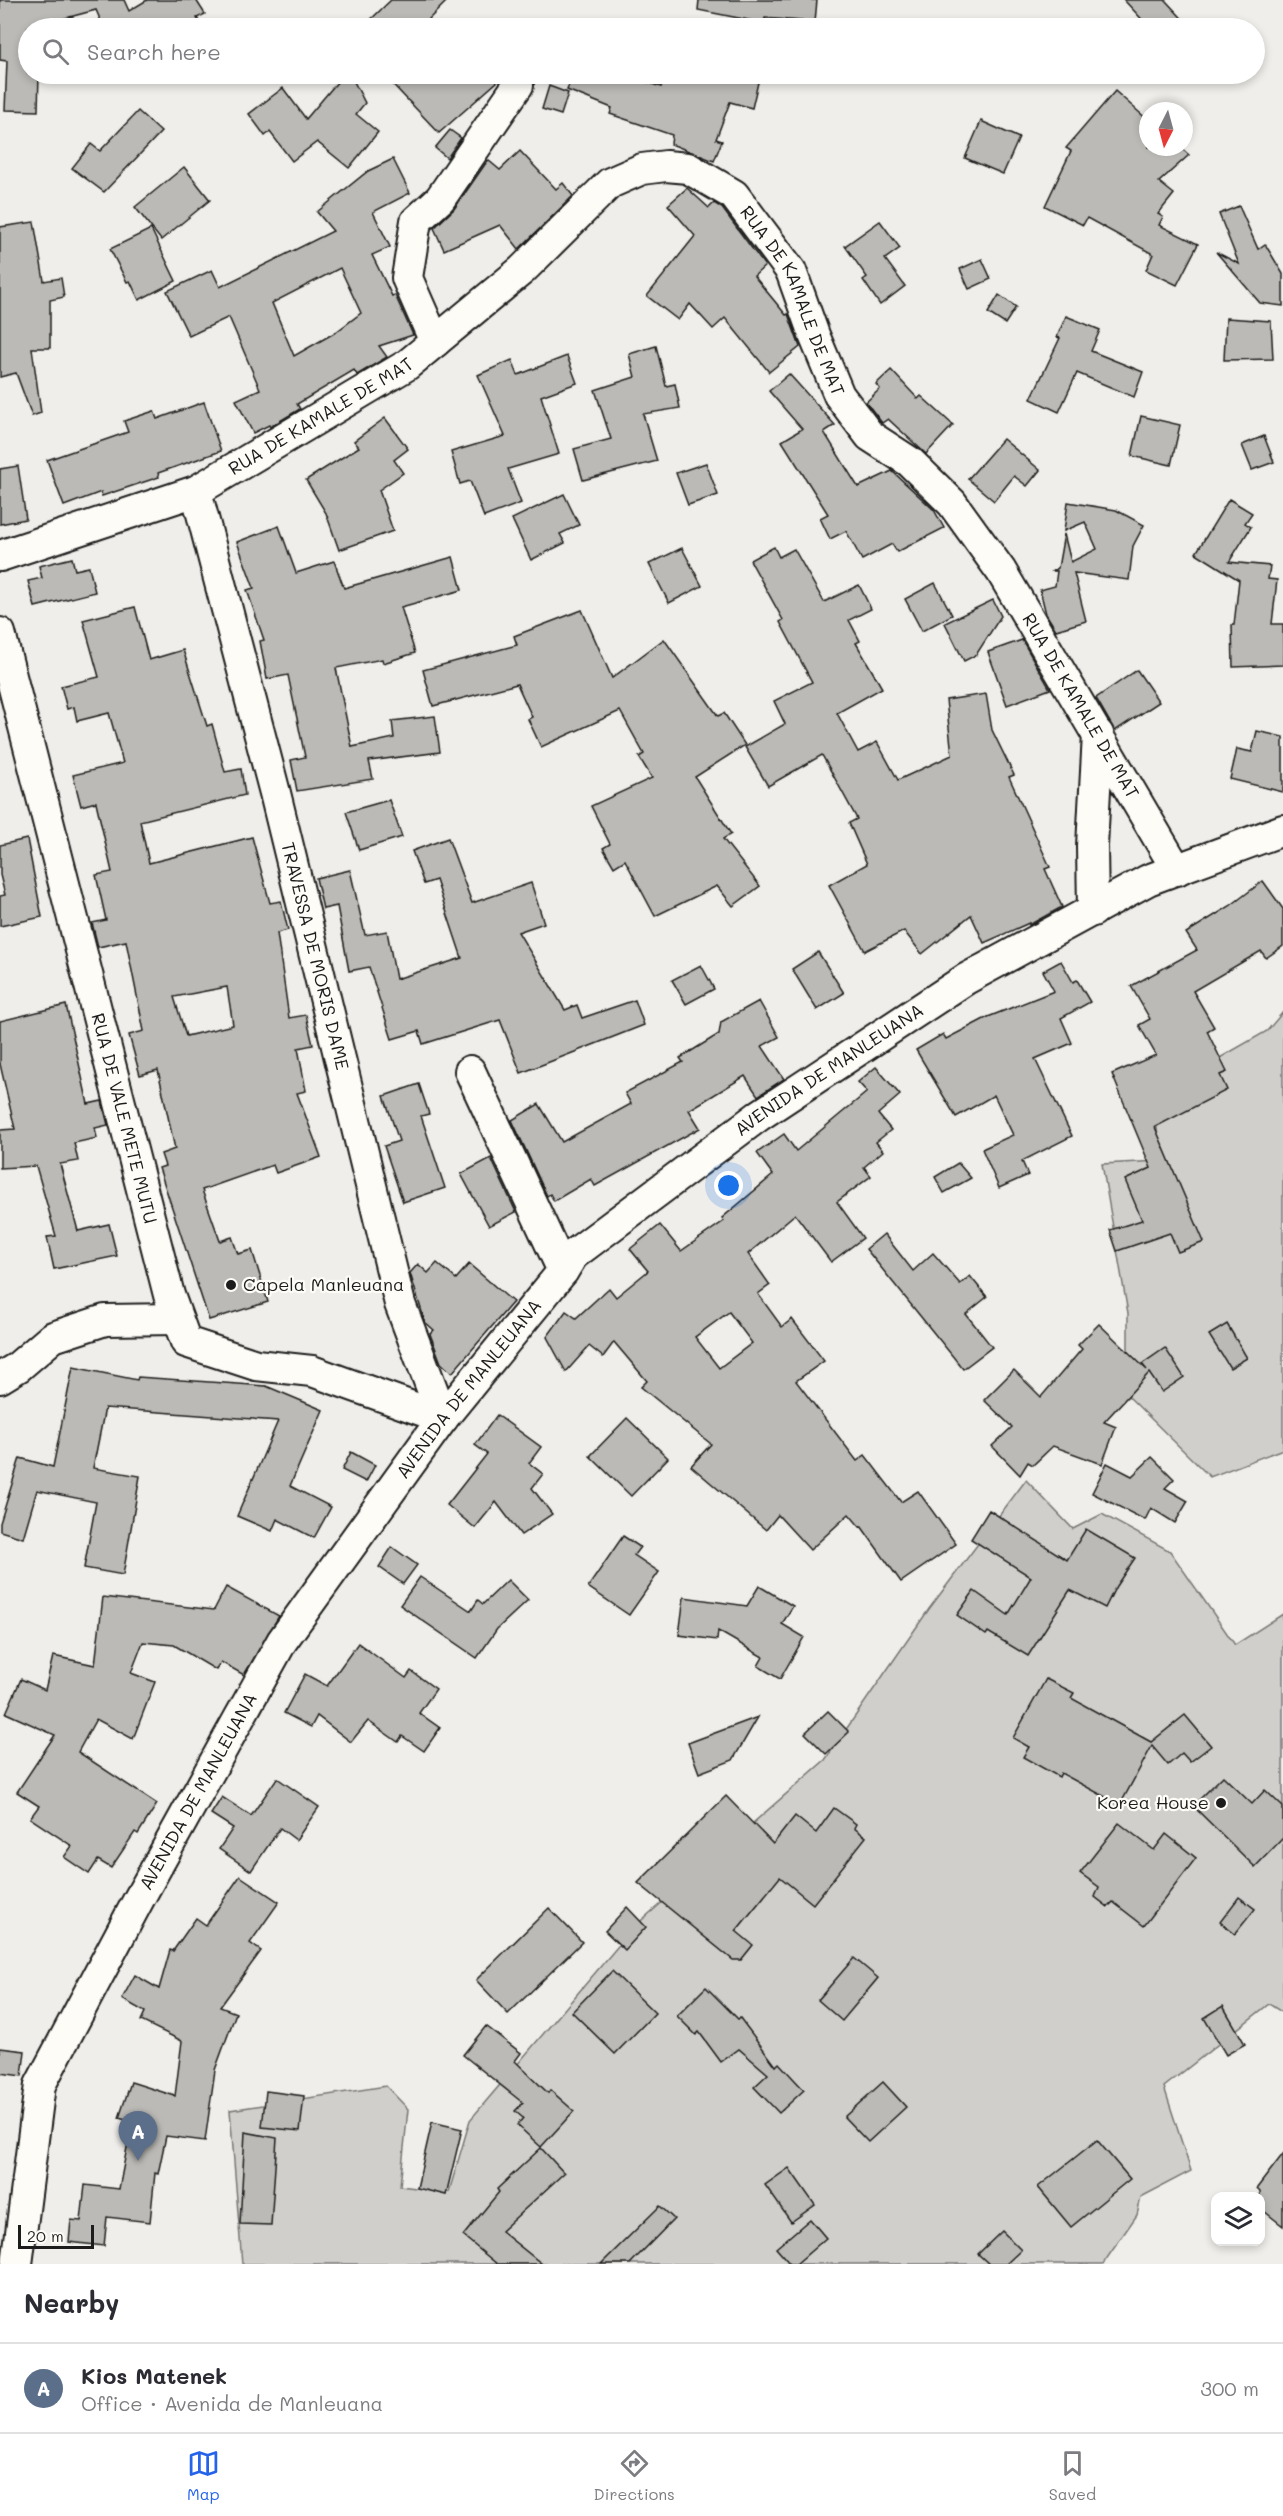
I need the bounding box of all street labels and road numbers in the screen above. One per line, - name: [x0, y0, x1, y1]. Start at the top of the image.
- street label: RUA DE KAMALE DE MAT: [735, 200, 851, 399]
- street label: RUA DE KAMALE DE MAT: [224, 352, 418, 480]
- street label: RUA DE KAMALE DE MAT: [1017, 608, 1145, 803]
- street label: TRAVESSA DE MORIS DAME: [276, 839, 355, 1072]
- street label: AVENIDA DE MANLEUANA: [729, 997, 928, 1141]
- street label: RUA DE VALE METE MUTU: [87, 1010, 163, 1226]
- street label: AVENIDA DE MANLEUANA: [390, 1294, 546, 1483]
- street label: AVENIDA DE MANLEUANA: [133, 1688, 262, 1894]

